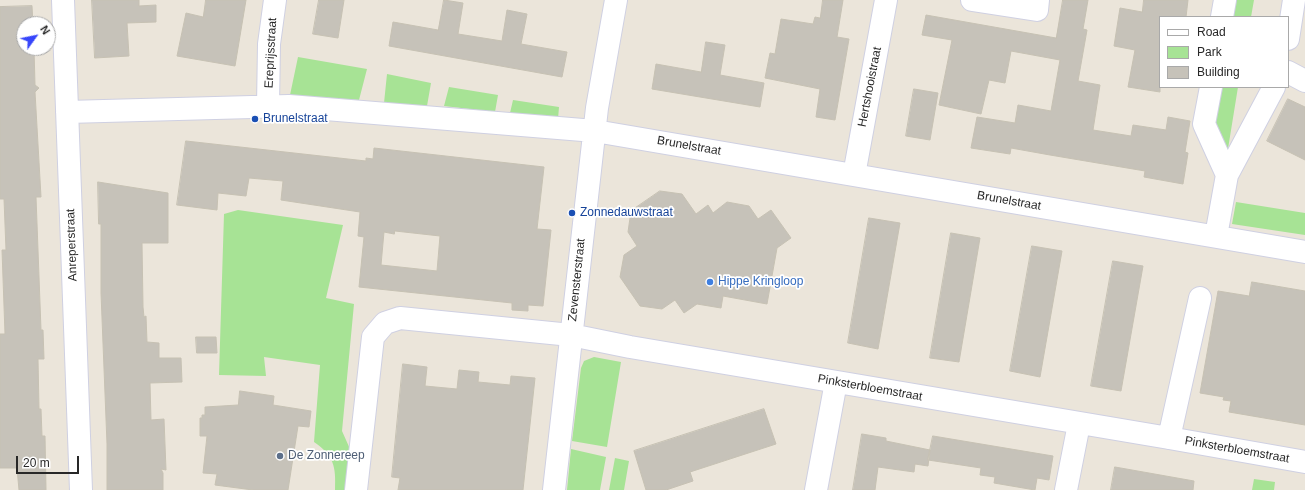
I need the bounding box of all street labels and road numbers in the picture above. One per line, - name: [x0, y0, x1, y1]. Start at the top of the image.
- street label: Ereprijsstraat: [262, 17, 280, 89]
- street label: Hertshooistraat: [855, 46, 885, 128]
- street label: Brunelstraat: [656, 133, 722, 159]
- street label: Brunelstraat: [976, 188, 1042, 214]
- street label: Anreperstraat: [64, 208, 80, 282]
- street label: Zevensterstraat: [565, 238, 589, 322]
- street label: Pinksterbloemstraat: [817, 372, 923, 404]
- street label: Pinksterbloemstraat: [1184, 434, 1290, 466]

